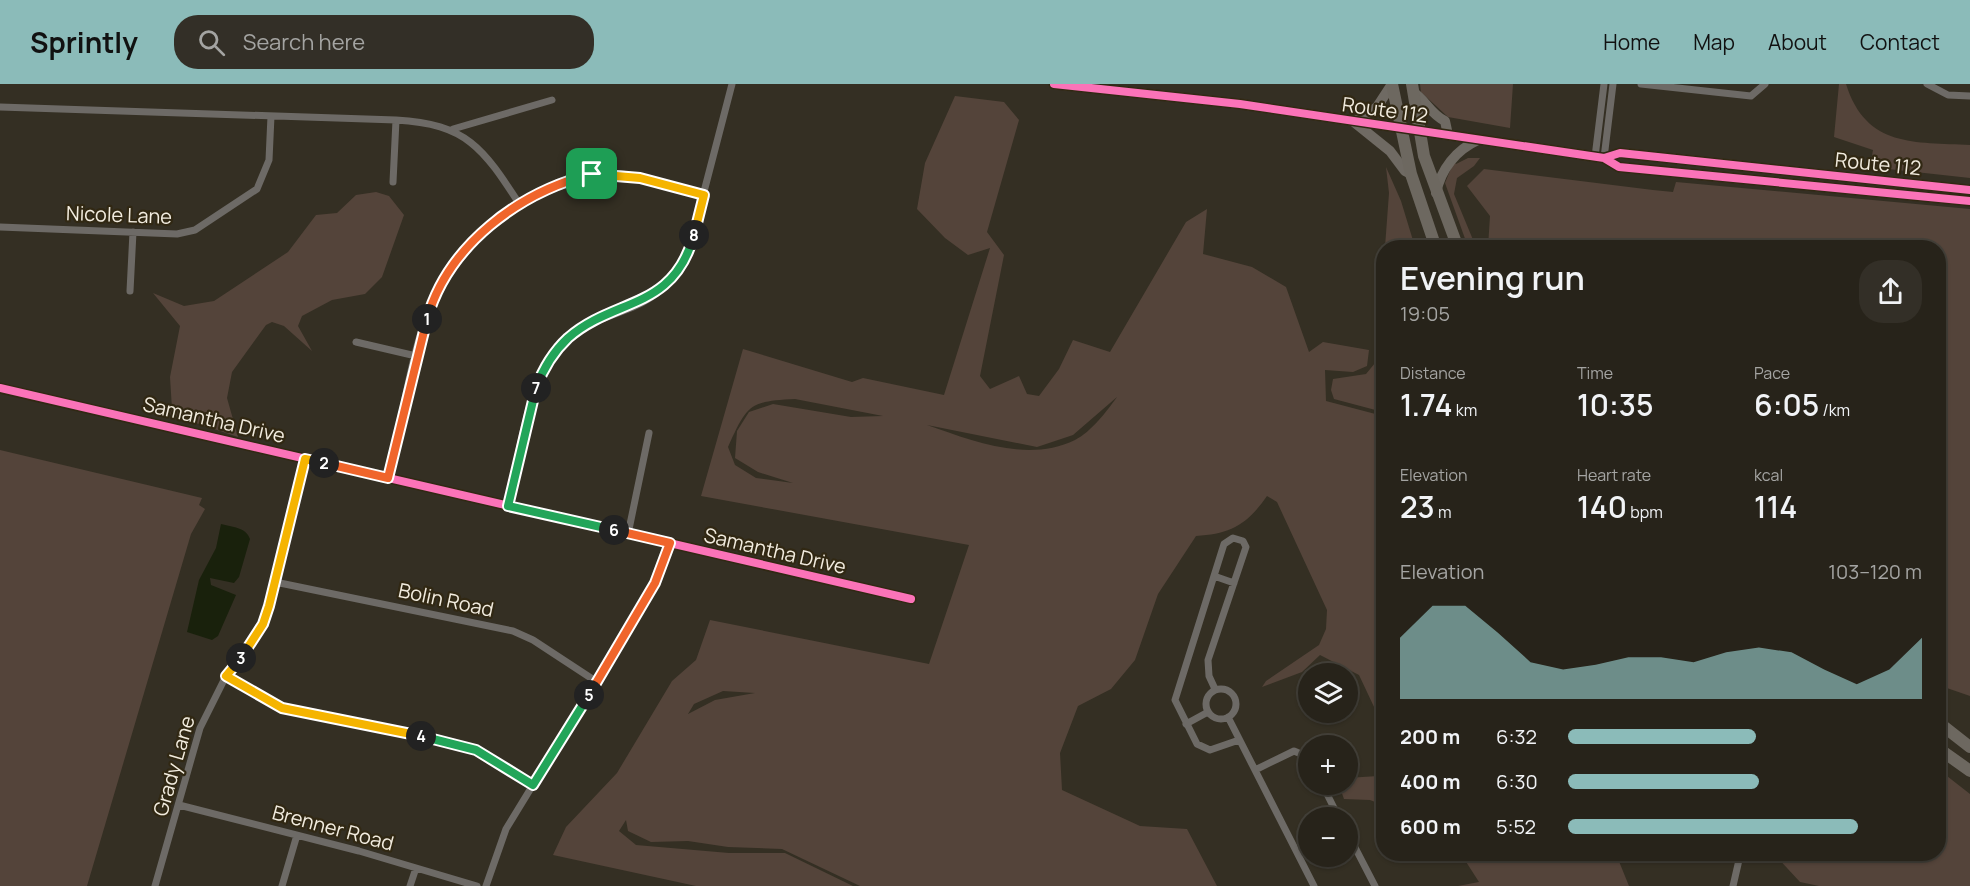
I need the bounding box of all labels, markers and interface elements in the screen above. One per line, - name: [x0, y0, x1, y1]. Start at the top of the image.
- search box: [174, 15, 594, 69]
- text: Sprintly: [30, 23, 138, 61]
- icon: search: [195, 26, 228, 59]
- text: Search here: [243, 27, 365, 57]
- text: Home: [1603, 28, 1660, 56]
- text: Map: [1693, 28, 1735, 56]
- text: About: [1768, 28, 1827, 56]
- text: Contact: [1860, 28, 1940, 56]
- street label: Route 112: [1340, 90, 1430, 129]
- street label: Route 112: [1834, 146, 1923, 181]
- pin: [566, 148, 617, 199]
- icon: arrive: [575, 157, 608, 190]
- street label: Nicole Lane: [66, 199, 173, 230]
- pin: 8: [679, 220, 709, 250]
- text: 8: [689, 224, 699, 246]
- text: Evening run: [1400, 255, 1585, 300]
- button: share: [1859, 260, 1922, 323]
- text: 19:05: [1400, 300, 1450, 327]
- pin: 1: [412, 304, 442, 334]
- text: 1: [423, 308, 431, 330]
- text: Distance: [1400, 362, 1466, 384]
- text: Time: [1577, 362, 1613, 384]
- text: Pace: [1754, 362, 1790, 384]
- pin: 7: [521, 373, 551, 403]
- text: 7: [532, 377, 540, 399]
- text: 1.74: [1400, 384, 1453, 425]
- text: 10:35: [1577, 384, 1653, 425]
- text: 6:05: [1754, 384, 1819, 425]
- street label: Samantha Drive: [140, 390, 288, 449]
- text: km: [1453, 399, 1477, 421]
- text: /km: [1819, 399, 1850, 421]
- pin: 2: [309, 448, 339, 478]
- text: 2: [319, 452, 329, 474]
- text: Elevation: [1400, 464, 1468, 486]
- text: Heart rate: [1577, 464, 1651, 486]
- text: kcal: [1754, 464, 1783, 486]
- text: 23: [1400, 486, 1435, 527]
- text: 140: [1577, 486, 1627, 527]
- text: 114: [1754, 486, 1797, 527]
- text: m: [1435, 501, 1452, 523]
- text: bpm: [1627, 501, 1663, 523]
- pin: 6: [599, 515, 629, 545]
- text: 6: [609, 519, 619, 541]
- street label: Samantha Drive: [701, 521, 849, 580]
- text: Elevation: [1400, 558, 1484, 585]
- text: 103–120 m: [1828, 558, 1922, 585]
- street label: Bolin Road: [396, 576, 496, 623]
- pin: 3: [226, 643, 256, 673]
- text: 3: [236, 647, 246, 669]
- map controls: [1298, 663, 1358, 867]
- button: layers: [1298, 663, 1358, 723]
- pin: 5: [574, 680, 604, 710]
- text: 5: [584, 684, 594, 706]
- street label: Grady Lane: [146, 713, 201, 819]
- pin: 4: [406, 721, 436, 751]
- text: 200 m: [1400, 723, 1460, 750]
- text: 6:32: [1496, 723, 1537, 750]
- text: 4: [416, 725, 426, 747]
- button: +: [1298, 735, 1358, 795]
- text: 400 m: [1400, 768, 1460, 795]
- text: 6:30: [1496, 768, 1538, 795]
- street label: Brenner Road: [269, 798, 397, 857]
- button: −: [1298, 807, 1358, 867]
- text: 600 m: [1400, 813, 1461, 840]
- text: 5:52: [1496, 813, 1536, 840]

